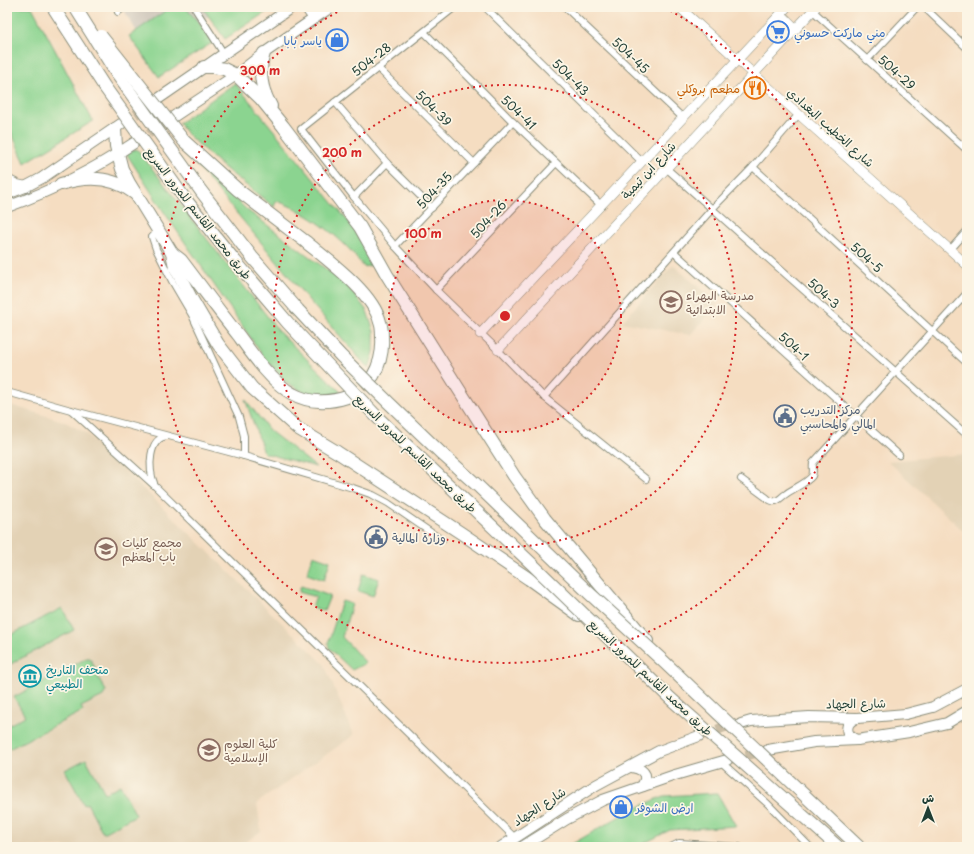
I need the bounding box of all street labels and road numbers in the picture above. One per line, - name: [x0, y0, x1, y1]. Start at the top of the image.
- street label: 504-45: [608, 33, 654, 77]
- street label: 504-28: [347, 38, 395, 80]
- street label: 504-29: [874, 50, 920, 94]
- street label: 504-43: [548, 54, 594, 100]
- street label: شارع الخطيب البغدادي: [783, 83, 878, 172]
- street label: 504-39: [412, 86, 456, 130]
- street label: 504-41: [497, 91, 541, 133]
- street label: شارع ابن تيمية: [617, 137, 680, 203]
- street label: طريق محمد القاسم للمرور السريع: [141, 143, 257, 284]
- street label: 504-35: [412, 167, 456, 213]
- street label: 504-26: [466, 196, 510, 242]
- street label: 504-5: [847, 238, 887, 276]
- street label: 504-3: [804, 274, 844, 312]
- street label: 504-1: [775, 327, 813, 365]
- street label: طريق محمد القاسم للمرور السريع: [350, 390, 481, 517]
- street label: طريق محمد القاسم للمرور السريع: [584, 614, 717, 740]
- street label: شارع الجهاد: [826, 693, 886, 714]
- street label: شارع الجهاد: [509, 782, 570, 831]

